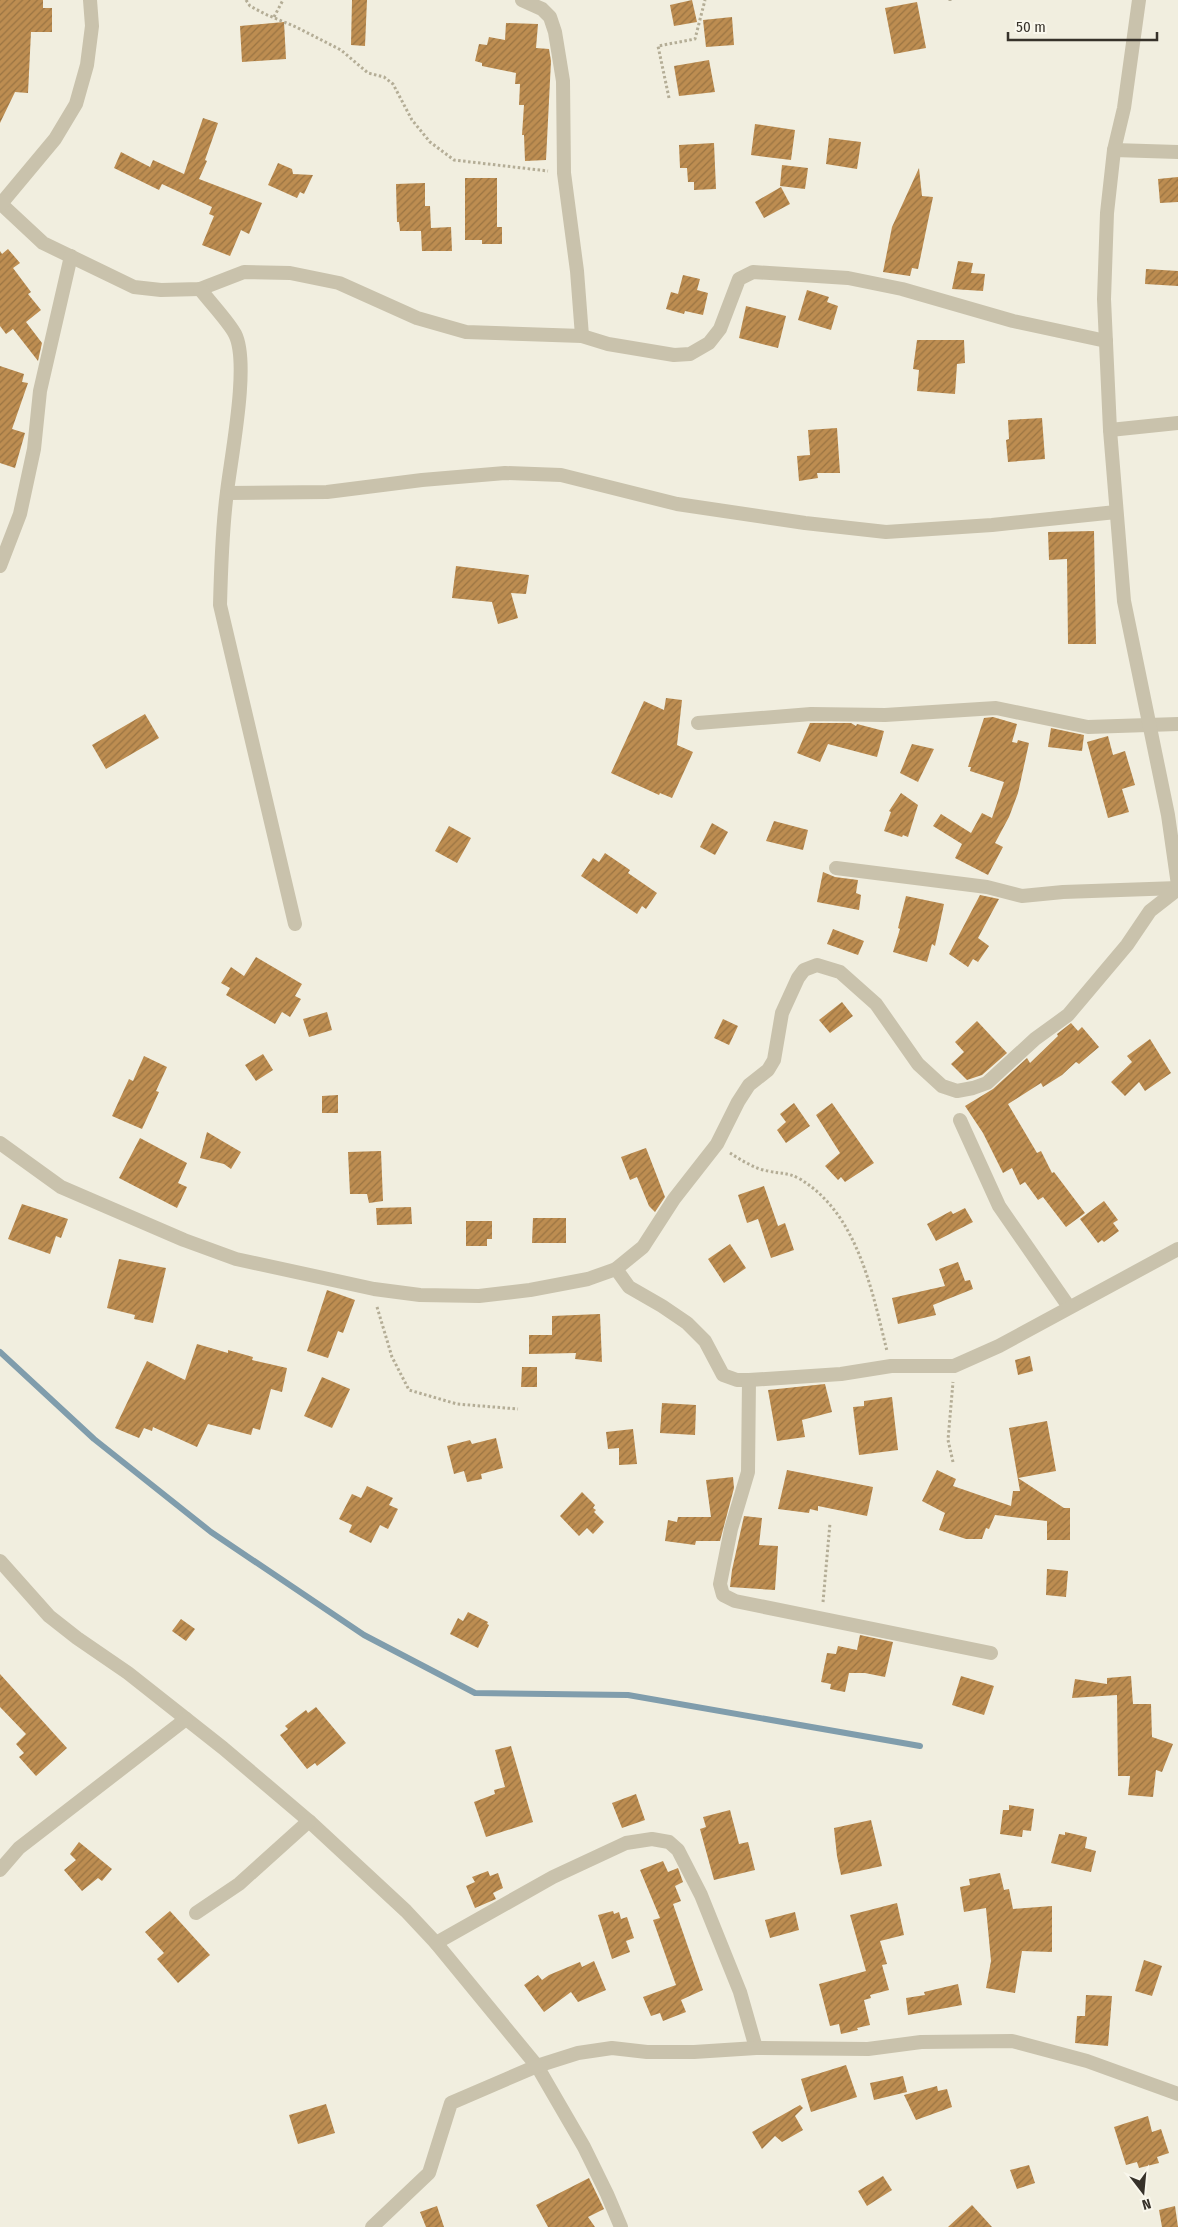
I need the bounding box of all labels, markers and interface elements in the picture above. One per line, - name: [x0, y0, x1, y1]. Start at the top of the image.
- scale bar: [1008, 10, 1157, 42]
- text: 50 m: [1016, 18, 1046, 36]
- north arrow: [1118, 2167, 1168, 2217]
- text: N: [1140, 2195, 1153, 2213]

